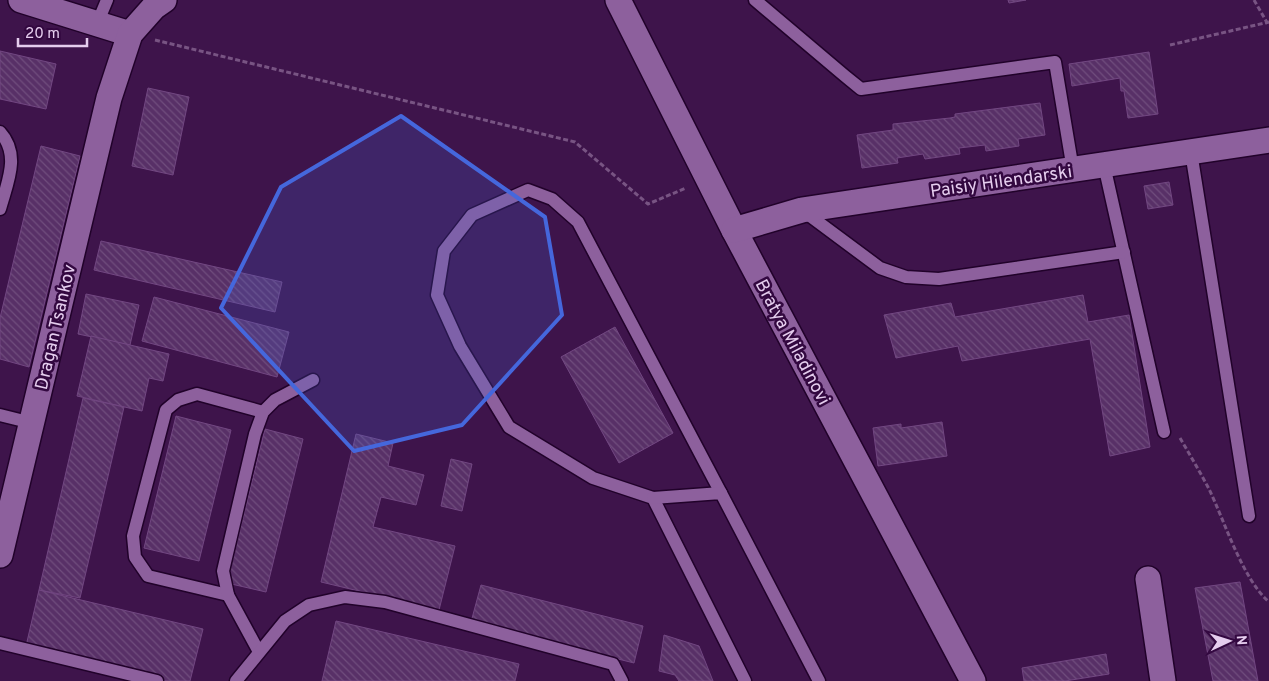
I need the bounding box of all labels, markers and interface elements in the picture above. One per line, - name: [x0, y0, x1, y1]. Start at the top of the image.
- scale bar: [18, 15, 86, 47]
- text: 20 m: [25, 25, 60, 44]
- street label: Paisiy Hilendarski: [929, 161, 1074, 204]
- street label: Dragan Tsankov: [31, 262, 82, 392]
- street label: Bratya Miladinovi: [749, 276, 835, 410]
- north arrow: [1204, 616, 1254, 666]
- text: N: [1232, 635, 1249, 646]

